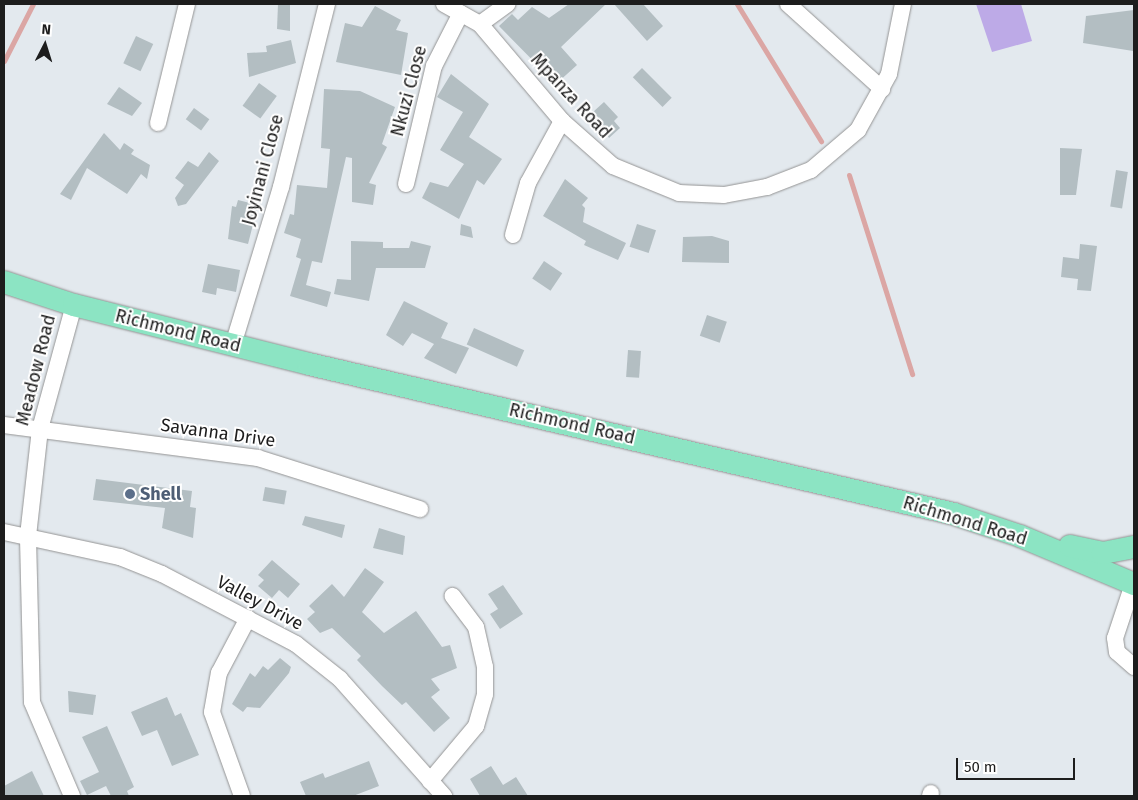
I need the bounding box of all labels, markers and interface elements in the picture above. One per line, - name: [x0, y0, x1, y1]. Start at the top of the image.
- north arrow: [20, 20, 70, 70]
- text: N: [41, 21, 52, 38]
- street label: Nkuzi Close: [386, 43, 432, 139]
- street label: Mpanza Road: [526, 49, 616, 143]
- street label: Joyinani Close: [238, 112, 288, 228]
- street label: Richmond Road: [113, 305, 243, 357]
- street label: Meadow Road: [12, 312, 60, 428]
- street label: Richmond Road: [507, 399, 637, 449]
- street label: Savanna Drive: [159, 414, 277, 452]
- place label: Shell: [140, 483, 181, 505]
- marker: Shell: [124, 488, 136, 500]
- street label: Richmond Road: [900, 492, 1030, 550]
- street label: Valley Drive: [213, 571, 307, 635]
- scale bar: [958, 748, 1077, 780]
- text: 50 m: [964, 758, 997, 776]

